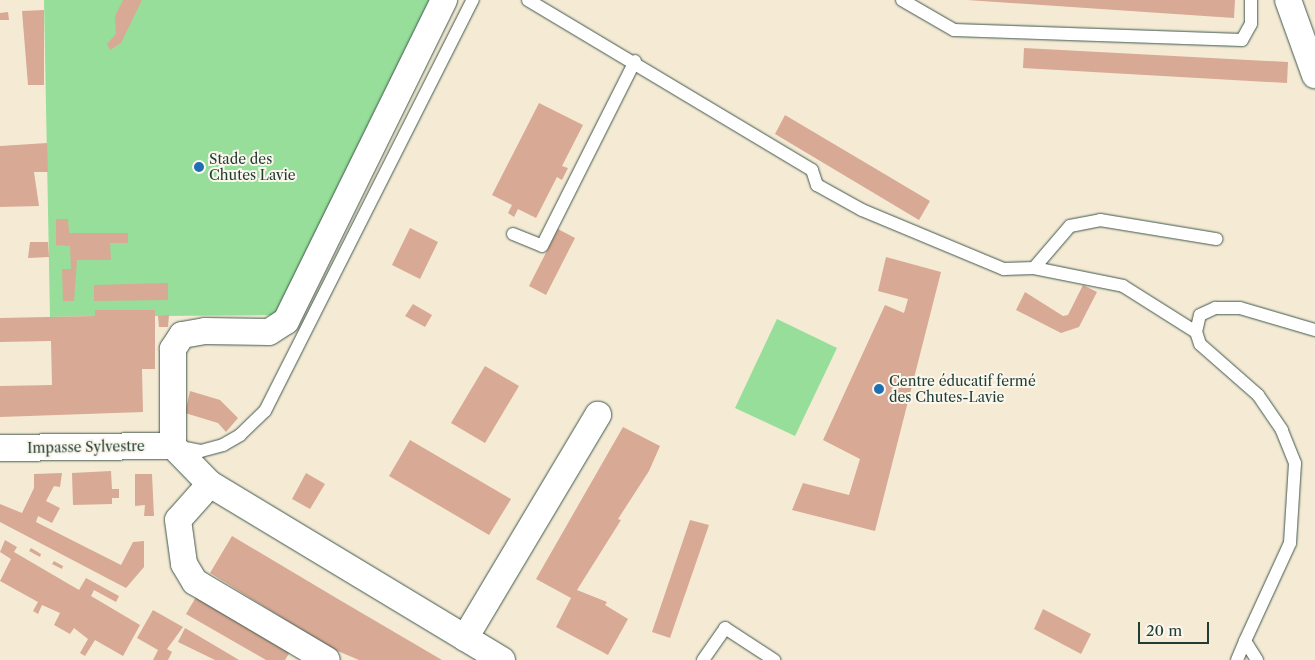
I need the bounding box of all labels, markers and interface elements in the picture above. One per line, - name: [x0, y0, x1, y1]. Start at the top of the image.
- place label: Stade des Chutes Lavie: [209, 151, 296, 184]
- marker: Stade des Chutes Lavie: [193, 161, 205, 173]
- place label: Centre éducatif fermé des Chutes-Lavie: [889, 373, 1036, 406]
- marker: Centre éducatif fermé des Chutes-Lavie: [873, 383, 885, 395]
- street label: Impasse Sylvestre: [27, 438, 145, 456]
- scale bar: [1140, 612, 1211, 644]
- text: 20 m: [1146, 621, 1182, 640]

